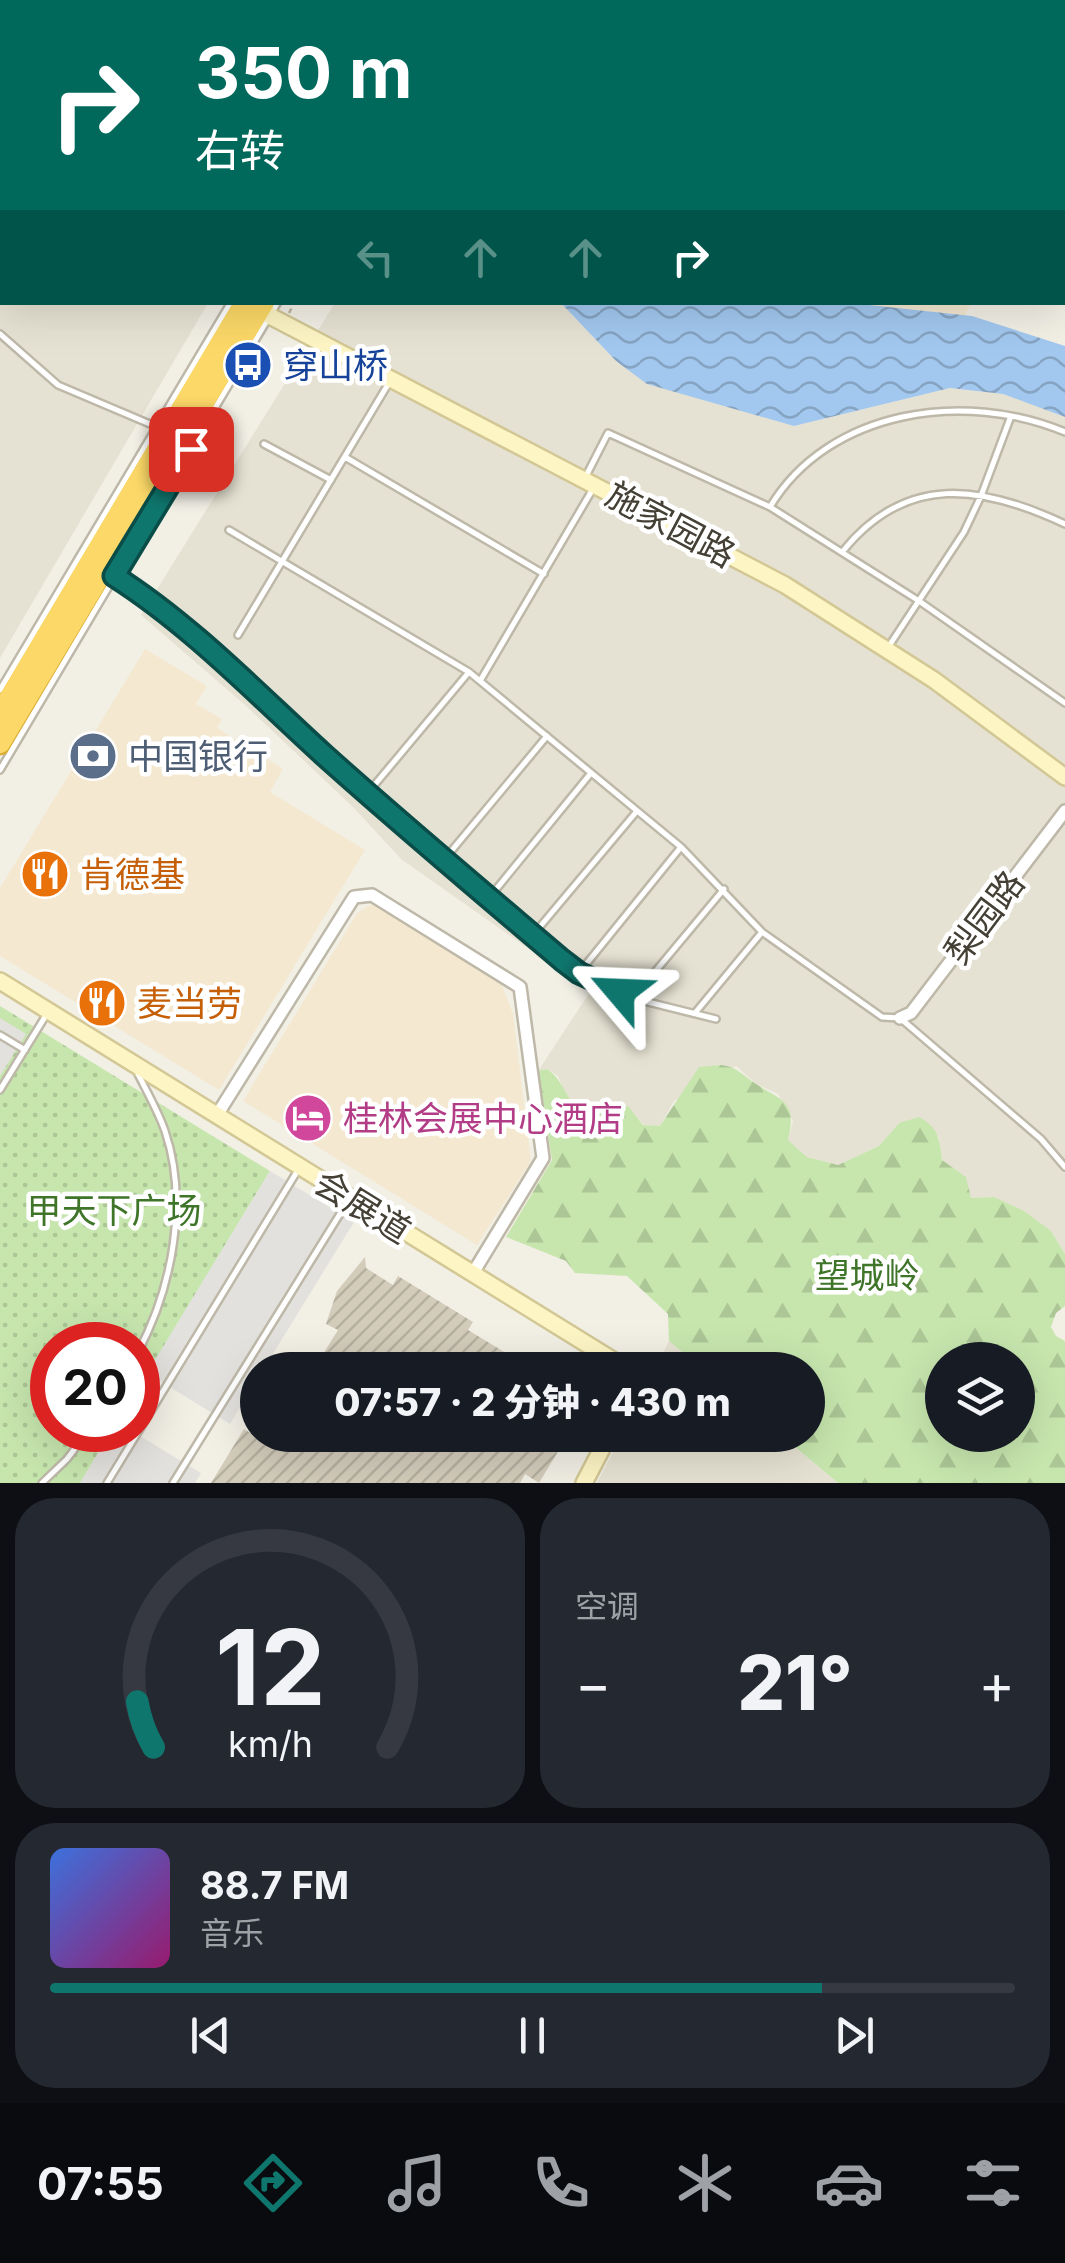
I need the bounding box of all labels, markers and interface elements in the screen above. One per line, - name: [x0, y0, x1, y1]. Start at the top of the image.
- text: 350 m: [195, 30, 413, 115]
- icon: right: [30, 40, 160, 170]
- text: 右转: [195, 123, 285, 178]
- icon: left: [348, 230, 403, 285]
- icon: ahead: [453, 230, 508, 285]
- icon: ahead: [558, 230, 613, 285]
- icon: right: [663, 230, 718, 285]
- bus stop icon: 穿山桥: [222, 339, 274, 391]
- place label: 穿山桥: [283, 344, 388, 386]
- pin: [149, 407, 234, 492]
- icon: arrive: [164, 422, 219, 477]
- street label: 施家园路: [599, 473, 743, 575]
- bank icon: 中国银行: [67, 730, 119, 782]
- place label: 中国银行: [128, 735, 268, 777]
- restaurant icon: 肯德基: [19, 848, 71, 900]
- place label: 肯德基: [80, 853, 185, 895]
- street label: 梨园路: [936, 862, 1032, 972]
- position arrow: [568, 940, 672, 1044]
- restaurant icon: 麦当劳: [76, 977, 128, 1029]
- place label: 麦当劳: [137, 982, 242, 1024]
- hotel icon: 桂林会展中心酒店: [282, 1092, 334, 1144]
- place label: 桂林会展中心酒店: [343, 1097, 623, 1139]
- street label: 会展道: [307, 1160, 419, 1252]
- park label: 甲天下广场: [26, 1189, 202, 1231]
- park label: 望城岭: [814, 1254, 920, 1296]
- speed limit sign: 20: [30, 1322, 160, 1452]
- map controls: [925, 1342, 1035, 1452]
- button: layers: [925, 1342, 1035, 1452]
- text: 07:57 · 2 分钟 · 430 m: [334, 1379, 731, 1425]
- text: 空调: [575, 1587, 639, 1626]
- text: 12: [215, 1604, 325, 1730]
- text: 21°: [737, 1637, 853, 1728]
- text: −: [575, 1651, 611, 1717]
- text: +: [979, 1651, 1015, 1717]
- text: km/h: [228, 1722, 312, 1766]
- text: 88.7 FM: [200, 1862, 349, 1908]
- text: 音乐: [200, 1914, 264, 1953]
- icon: previous: [183, 2008, 238, 2063]
- icon: pause: [505, 2008, 560, 2063]
- icon: next: [827, 2008, 882, 2063]
- icon: directions: [238, 2148, 308, 2218]
- icon: music: [382, 2148, 452, 2218]
- icon: phone: [526, 2148, 596, 2218]
- icon: climate: [670, 2148, 740, 2218]
- icon: car: [814, 2148, 884, 2218]
- icon: filters: [958, 2148, 1028, 2218]
- text: 07:55: [37, 2156, 164, 2211]

